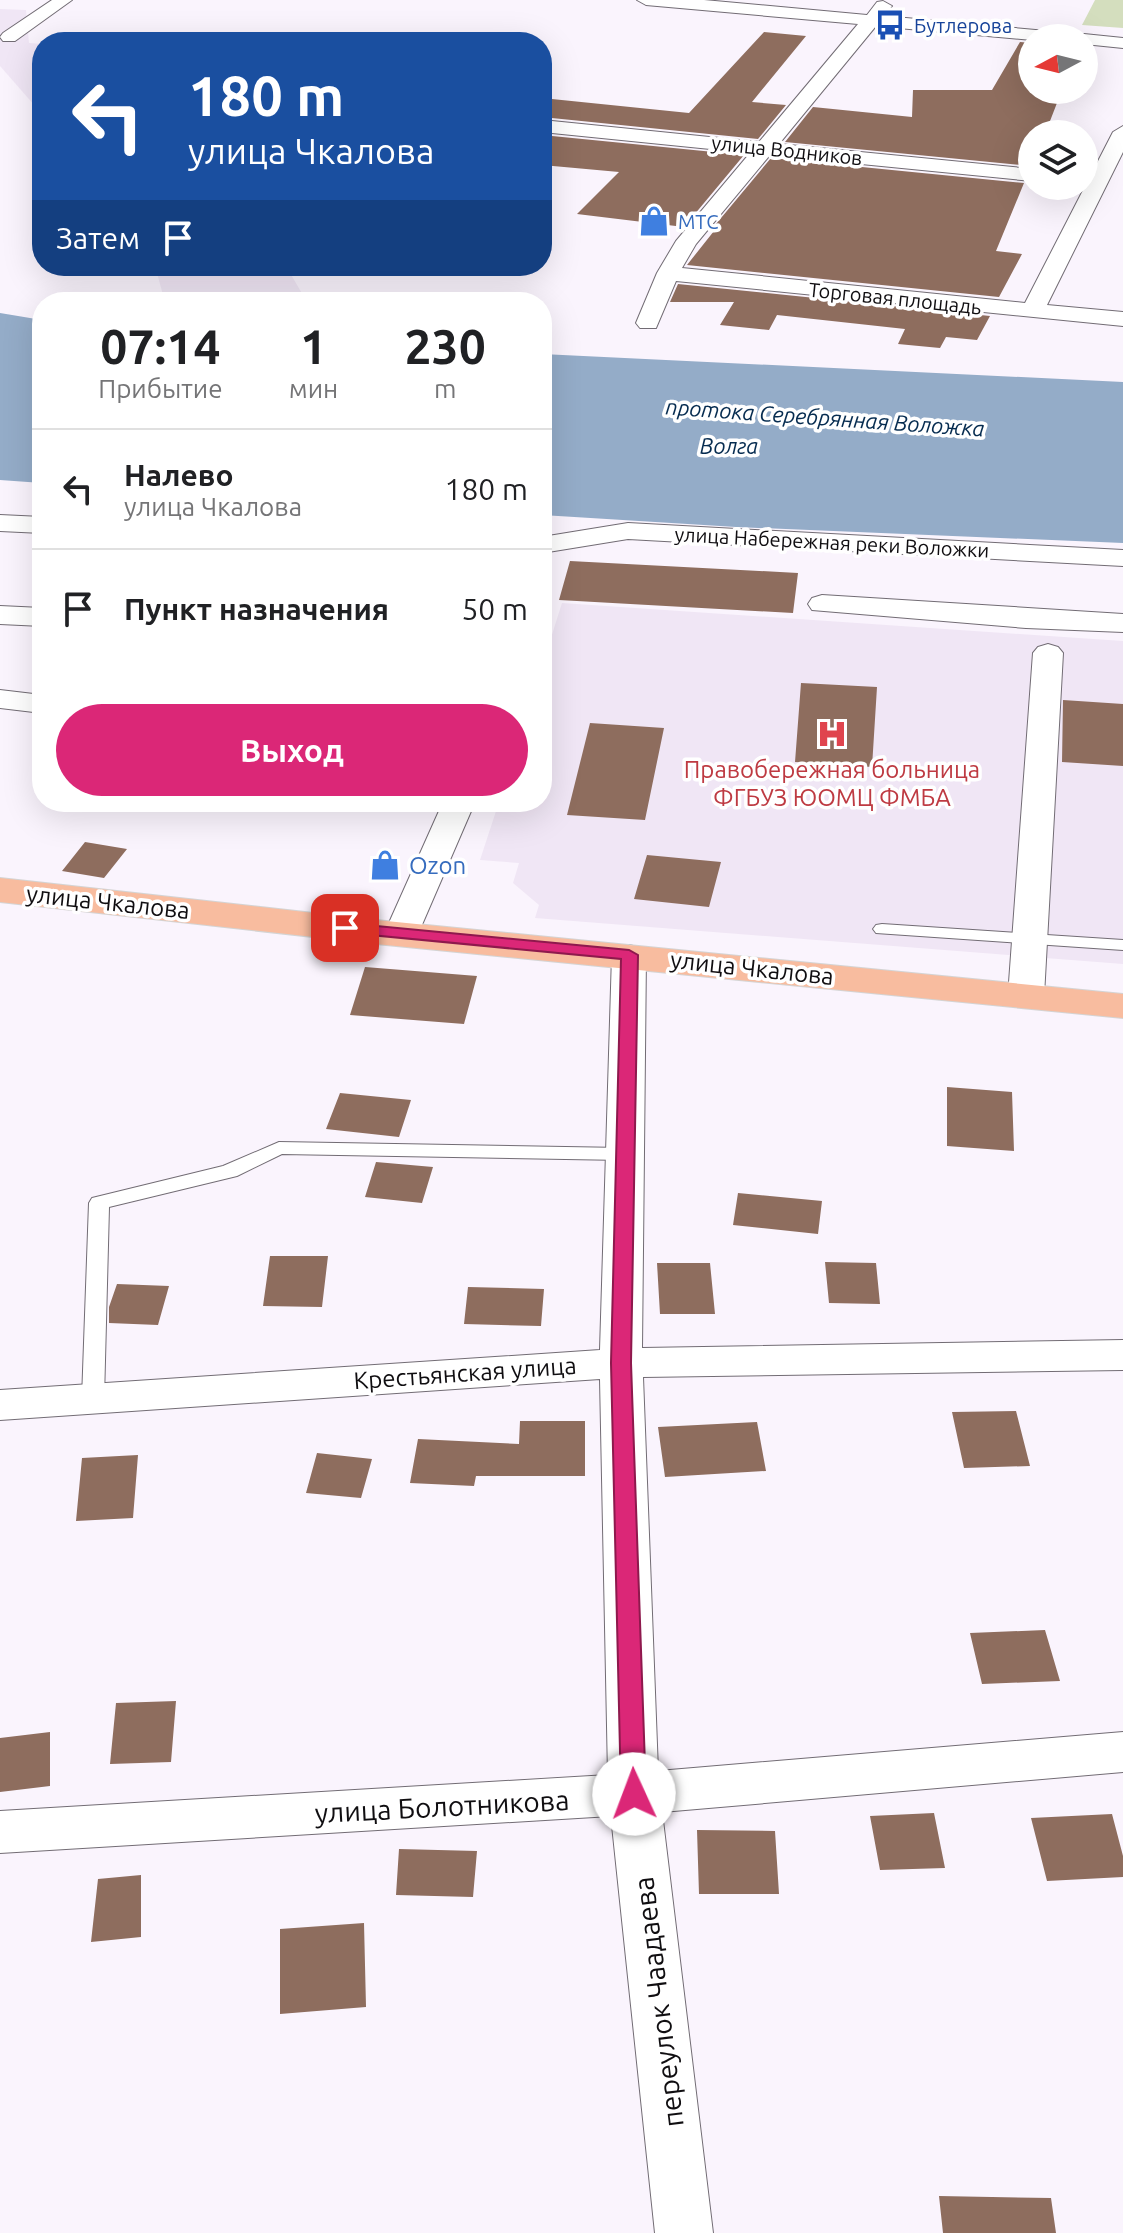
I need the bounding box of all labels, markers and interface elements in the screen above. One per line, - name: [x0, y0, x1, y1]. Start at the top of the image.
- bus stop icon: Бутлерова: [873, 8, 907, 42]
- place label: Бутлерова: [914, 14, 1012, 37]
- north arrow: [1018, 24, 1098, 104]
- map controls: [1018, 24, 1098, 200]
- icon: left: [56, 64, 160, 168]
- text: 180 m: [188, 64, 344, 127]
- button: layers: [1018, 120, 1098, 200]
- text: улица Чкалова: [188, 130, 435, 171]
- street label: улица Водников: [710, 131, 864, 169]
- shop icon: МТС: [637, 204, 671, 238]
- place label: МТС: [678, 210, 719, 233]
- icon: arrive: [156, 216, 200, 260]
- text: Затем: [56, 221, 140, 255]
- street label: Торговая площадь: [807, 277, 983, 319]
- text: 07:14: [100, 319, 220, 373]
- text: 1: [300, 319, 327, 373]
- text: 230: [405, 319, 486, 373]
- text: Прибытие: [98, 374, 223, 403]
- text: мин: [289, 374, 338, 403]
- text: m: [434, 374, 456, 403]
- water label: протока Серебрянная Воложка: [665, 393, 985, 441]
- water label: Волга: [700, 433, 758, 458]
- text: Налево: [124, 458, 234, 492]
- icon: left: [56, 467, 100, 511]
- text: 180 m: [444, 472, 528, 506]
- text: улица Чкалова: [124, 492, 302, 521]
- street label: улица Набережная реки Воложки: [674, 522, 990, 562]
- icon: arrive: [56, 587, 100, 631]
- text: Пункт назначения: [124, 592, 389, 626]
- text: 50 m: [461, 592, 528, 626]
- button: Выход: [56, 704, 528, 796]
- hospital icon: Правобережная больница ФГБУЗ ЮОМЦ ФМБА: [815, 717, 849, 751]
- place label: Правобережная больница ФГБУЗ ЮОМЦ ФМБА: [684, 756, 980, 811]
- shop icon: Ozon: [368, 848, 402, 882]
- place label: Ozon: [409, 852, 466, 879]
- street label: улица Чкалова: [25, 880, 191, 924]
- pin: [311, 894, 379, 962]
- icon: arrive: [323, 906, 367, 950]
- street label: улица Чкалова: [669, 946, 835, 990]
- street label: Крестьянская улица: [353, 1352, 577, 1394]
- position arrow: [592, 1752, 676, 1836]
- street label: улица Болотникова: [314, 1784, 570, 1828]
- street label: переулок Чаадаева: [627, 1875, 689, 2129]

